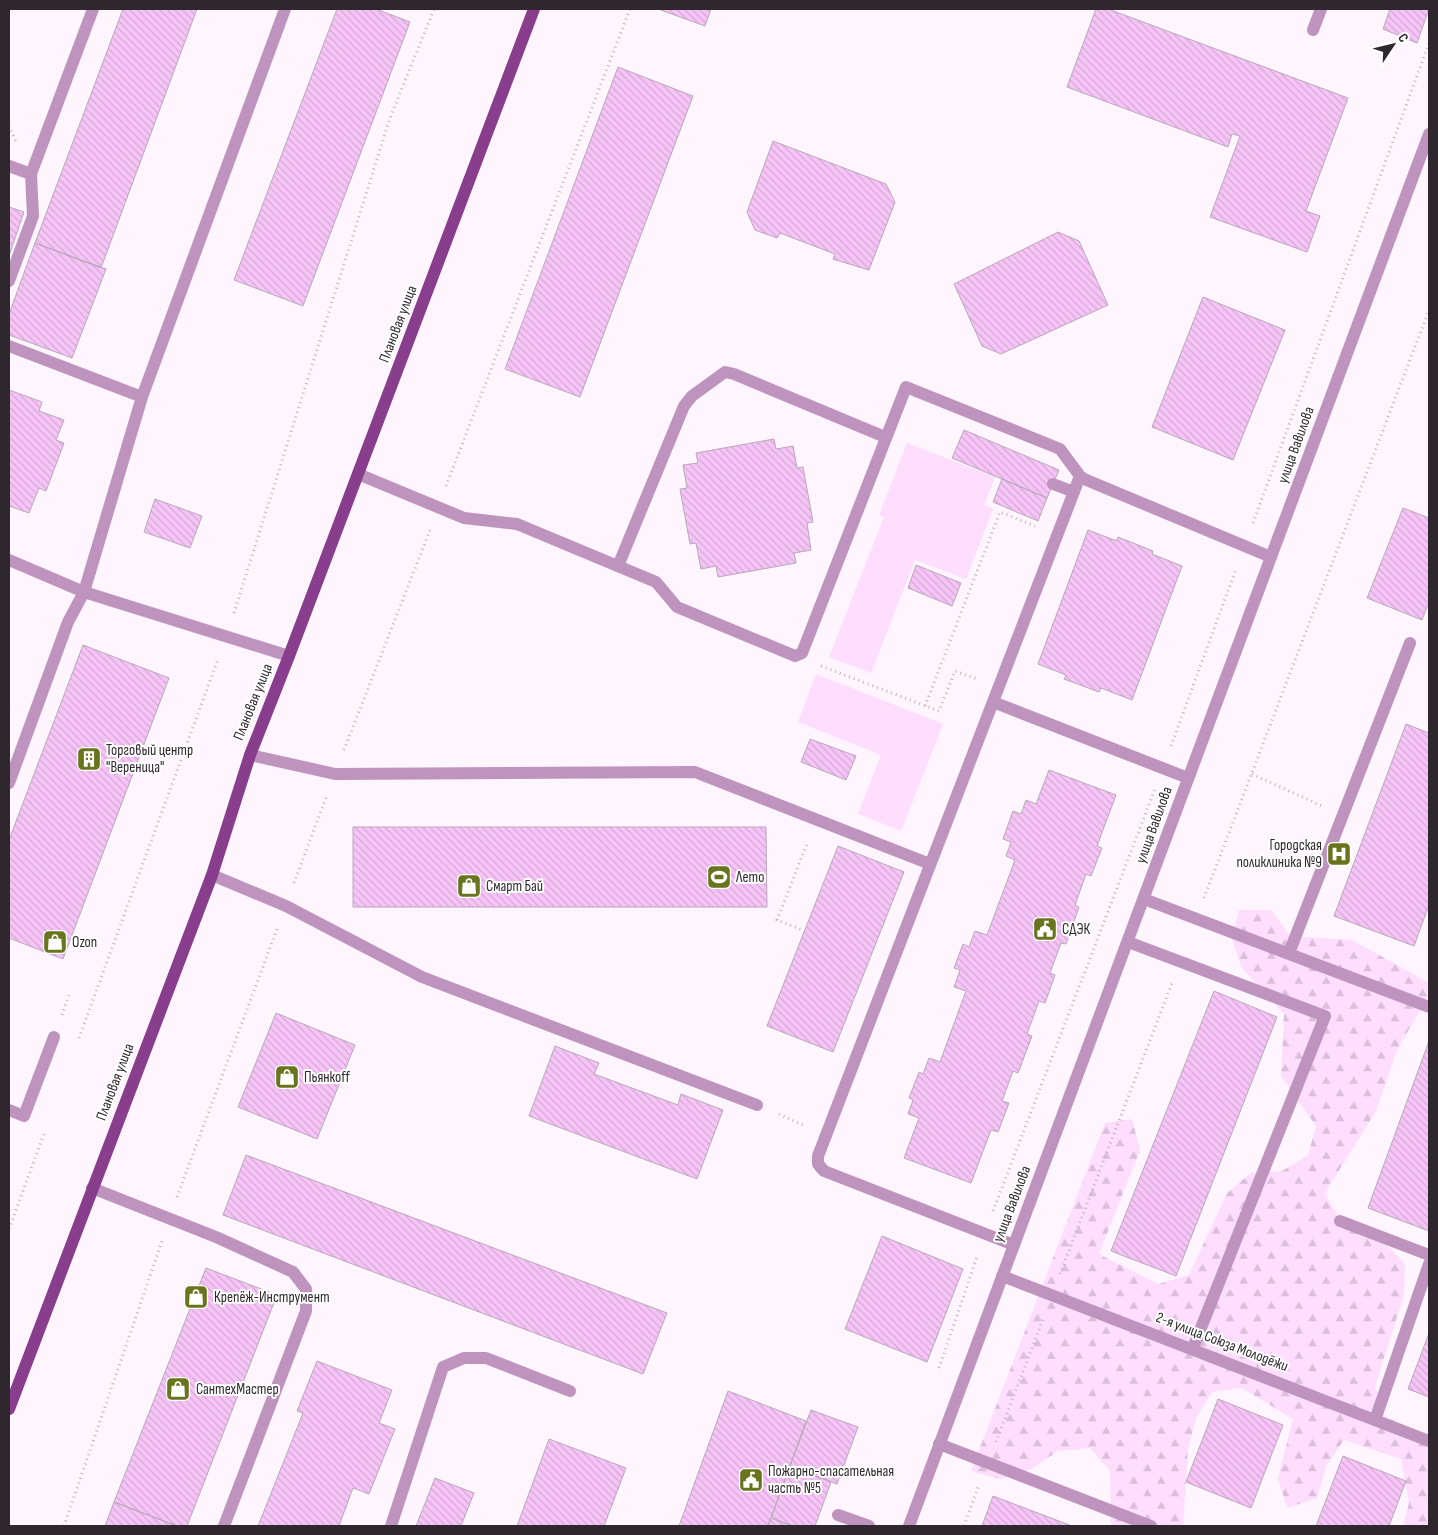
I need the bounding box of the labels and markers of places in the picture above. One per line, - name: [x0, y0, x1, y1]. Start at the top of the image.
- place label: Торговый центр "Вереница": [106, 741, 193, 777]
- building icon: Торговый центр "Вереница": [76, 746, 102, 772]
- place label: Городская поликлиника №9: [1236, 836, 1322, 872]
- hospital icon: Городская поликлиника №9: [1326, 841, 1352, 867]
- sports icon: Лето: [706, 864, 732, 890]
- place label: Лето: [735, 868, 764, 887]
- shop icon: Смарт Бай: [456, 873, 482, 899]
- place label: Смарт Бай: [486, 877, 543, 896]
- public building icon: СДЭК: [1032, 916, 1058, 942]
- place label: СДЭК: [1062, 920, 1090, 939]
- shop icon: Ozon: [42, 929, 68, 955]
- place label: Ozon: [72, 933, 97, 952]
- shop icon: Пьянкоff: [274, 1064, 300, 1090]
- place label: Пьянкоff: [304, 1068, 350, 1087]
- shop icon: Крепёж-Инструмент: [183, 1284, 209, 1310]
- place label: Крепёж-Инструмент: [214, 1288, 330, 1307]
- shop icon: СантехМастер: [165, 1376, 191, 1402]
- place label: СантехМастер: [196, 1380, 279, 1399]
- place label: Пожарно-спасательная часть №5: [768, 1462, 894, 1498]
- public building icon: Пожарно-спасательная часть №5: [738, 1467, 764, 1493]

